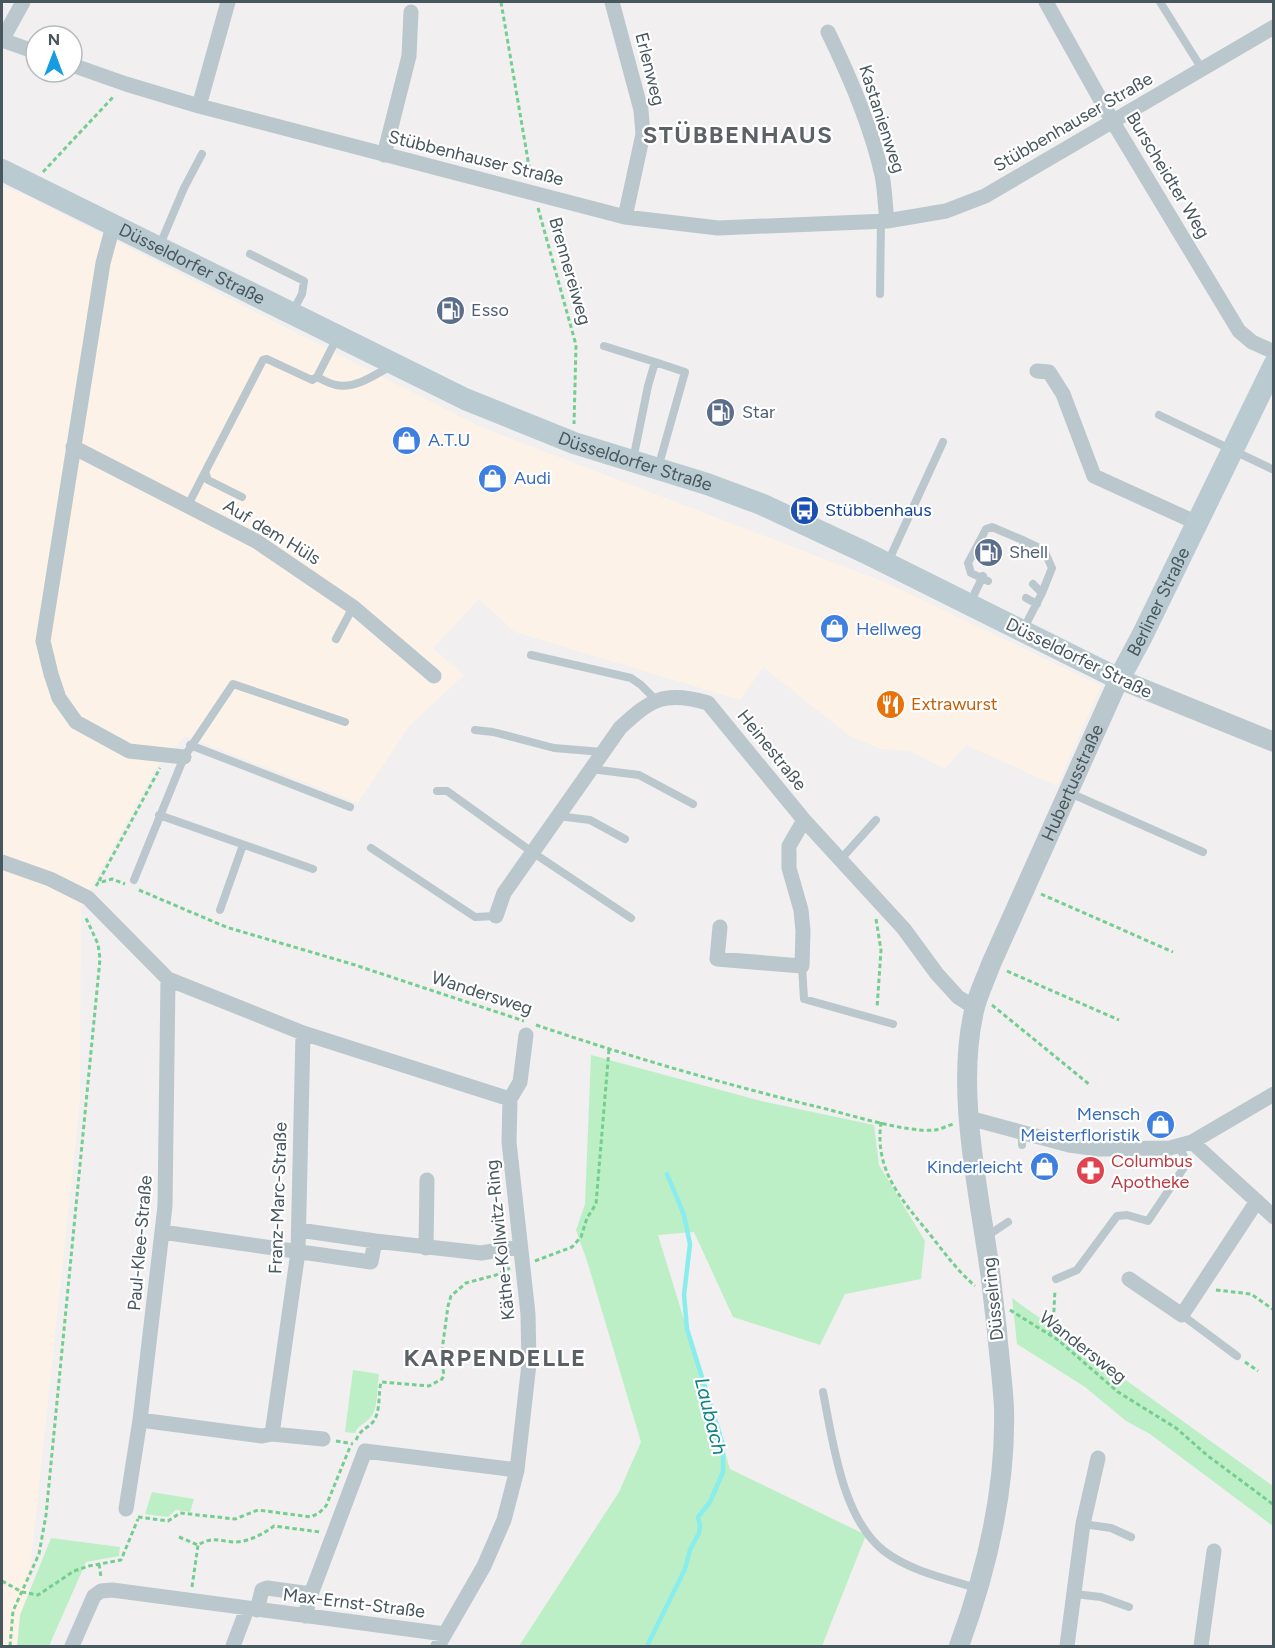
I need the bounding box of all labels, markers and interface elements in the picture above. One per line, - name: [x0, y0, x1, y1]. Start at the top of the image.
- north arrow: [24, 24, 84, 84]
- text: N: [48, 30, 60, 49]
- street label: Erlenweg: [630, 30, 670, 108]
- street label: Kastanienweg: [854, 62, 910, 176]
- street label: Stübbenhauser Straße: [990, 67, 1157, 177]
- street label: Burscheidter Weg: [1122, 108, 1214, 242]
- district label: STÜBBENHAUS: [643, 120, 833, 149]
- street label: Stübbenhauser Straße: [386, 126, 566, 190]
- street label: Brennereiweg: [544, 215, 596, 327]
- street label: Düsseldorfer Straße: [115, 219, 269, 309]
- fuel station icon: Esso: [434, 294, 466, 326]
- place label: Esso: [471, 299, 509, 321]
- fuel station icon: Star: [705, 396, 737, 428]
- place label: Star: [742, 401, 775, 423]
- shop icon: A.T.U: [391, 424, 423, 456]
- street label: Düsseldorfer Straße: [555, 427, 715, 496]
- place label: A.T.U: [428, 429, 470, 451]
- shop icon: Audi: [477, 462, 509, 494]
- place label: Audi: [514, 467, 551, 489]
- street label: Auf dem Hüls: [219, 494, 325, 570]
- bus stop icon: Stübbenhaus: [788, 494, 820, 526]
- place label: Stübbenhaus: [825, 499, 932, 521]
- fuel station icon: Shell: [972, 536, 1004, 568]
- place label: Shell: [1009, 541, 1048, 563]
- street label: Berliner Straße: [1122, 544, 1195, 660]
- shop icon: Hellweg: [819, 613, 851, 645]
- street label: Düsseldorfer Straße: [1002, 613, 1156, 703]
- place label: Hellweg: [856, 618, 922, 640]
- restaurant icon: Extrawurst: [874, 688, 906, 720]
- place label: Extrawurst: [911, 693, 998, 715]
- street label: Heinestraße: [733, 705, 811, 795]
- street label: Hubertusstraße: [1037, 721, 1108, 844]
- street label: Wandersweg: [429, 966, 535, 1020]
- place label: Mensch Meisterfloristik: [1020, 1103, 1140, 1146]
- shop icon: Mensch Meisterfloristik: [1145, 1108, 1177, 1140]
- street label: Franz-Marc-Straße: [264, 1121, 292, 1274]
- place label: Columbus Apotheke: [1111, 1150, 1193, 1193]
- shop icon: Kinderleicht: [1028, 1151, 1060, 1183]
- pharmacy icon: Columbus Apotheke: [1074, 1155, 1106, 1187]
- place label: Kinderleicht: [927, 1156, 1023, 1178]
- street label: Käthe-Kollwitz-Ring: [481, 1159, 519, 1321]
- street label: Paul-Klee-Straße: [123, 1174, 157, 1312]
- street label: Düsselring: [978, 1256, 1008, 1342]
- street label: Wandersweg: [1035, 1306, 1131, 1388]
- district label: KARPENDELLE: [403, 1343, 587, 1372]
- water label: Laubach: [690, 1375, 732, 1457]
- street label: Max-Ernst-Straße: [282, 1583, 426, 1623]

